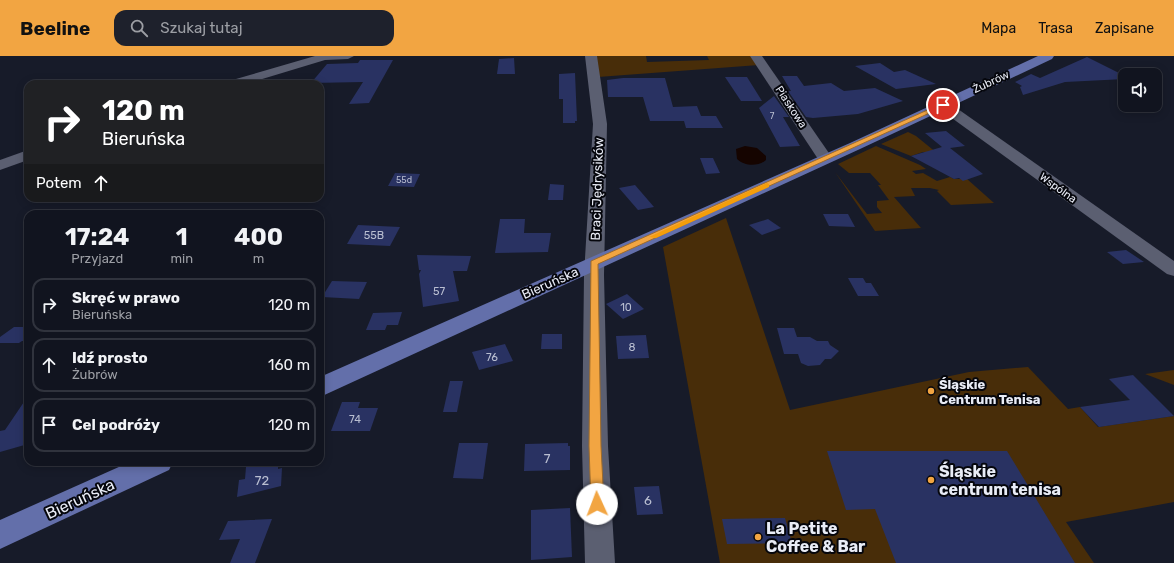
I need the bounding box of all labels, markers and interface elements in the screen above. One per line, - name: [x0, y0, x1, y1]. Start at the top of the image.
- search box: [114, 10, 394, 46]
- text: Beeline: [20, 17, 90, 40]
- icon: search: [128, 17, 150, 39]
- text: Szukaj tutaj: [160, 19, 243, 37]
- text: Mapa: [981, 20, 1016, 37]
- text: Trasa: [1038, 20, 1073, 37]
- text: Zapisane: [1095, 20, 1154, 37]
- street label: Żubrów: [970, 67, 1011, 96]
- map controls: [1118, 68, 1162, 112]
- button: sound: [1118, 68, 1162, 112]
- street label: Piaskowa: [773, 83, 809, 131]
- pin: [926, 88, 960, 122]
- text: 120 m: [102, 94, 185, 127]
- icon: arrive: [932, 94, 954, 116]
- icon: right: [36, 96, 88, 148]
- house number: 7: [770, 111, 775, 121]
- text: Bieruńska: [102, 128, 185, 150]
- street label: Braci Jędrysików: [588, 137, 606, 241]
- street label: Wspólna: [1037, 170, 1079, 206]
- icon: ahead: [90, 172, 112, 194]
- text: Potem: [36, 174, 82, 192]
- house number: 55d: [396, 175, 412, 185]
- text: 17:24: [65, 223, 130, 251]
- text: 1: [176, 223, 188, 251]
- text: 400: [234, 223, 283, 251]
- house number: 55B: [364, 229, 384, 242]
- text: Przyjazd: [71, 251, 123, 266]
- text: min: [170, 251, 193, 266]
- text: m: [253, 251, 264, 266]
- street label: Bieruńska: [519, 264, 581, 302]
- house number: 57: [433, 285, 445, 298]
- text: Skręć w prawo: [72, 289, 180, 307]
- icon: right: [38, 294, 60, 316]
- text: 120 m: [268, 296, 310, 314]
- house number: 10: [620, 301, 632, 314]
- text: Bieruńska: [72, 307, 132, 322]
- house number: 8: [629, 341, 636, 354]
- text: Idź prosto: [72, 349, 148, 367]
- house number: 76: [486, 351, 498, 364]
- icon: ahead: [38, 354, 60, 376]
- text: 160 m: [268, 356, 310, 374]
- text: Żubrów: [72, 367, 118, 382]
- place label: Śląskie Centrum Tenisa: [939, 376, 1041, 407]
- marker: Śląskie Centrum Tenisa: [926, 386, 936, 396]
- house number: 74: [349, 413, 361, 426]
- icon: arrive: [38, 414, 60, 436]
- text: Cel podróży: [72, 416, 160, 434]
- text: 120 m: [268, 416, 310, 434]
- house number: 7: [544, 451, 551, 466]
- place label: Śląskie centrum tenisa: [939, 461, 1061, 499]
- house number: 72: [255, 473, 269, 488]
- street label: Bieruńska: [42, 475, 118, 523]
- marker: Śląskie centrum tenisa: [926, 475, 936, 485]
- position arrow: [576, 483, 618, 525]
- house number: 6: [644, 493, 652, 508]
- place label: La Petite Coffee & Bar: [766, 519, 866, 556]
- marker: La Petite Coffee & Bar: [753, 532, 763, 542]

